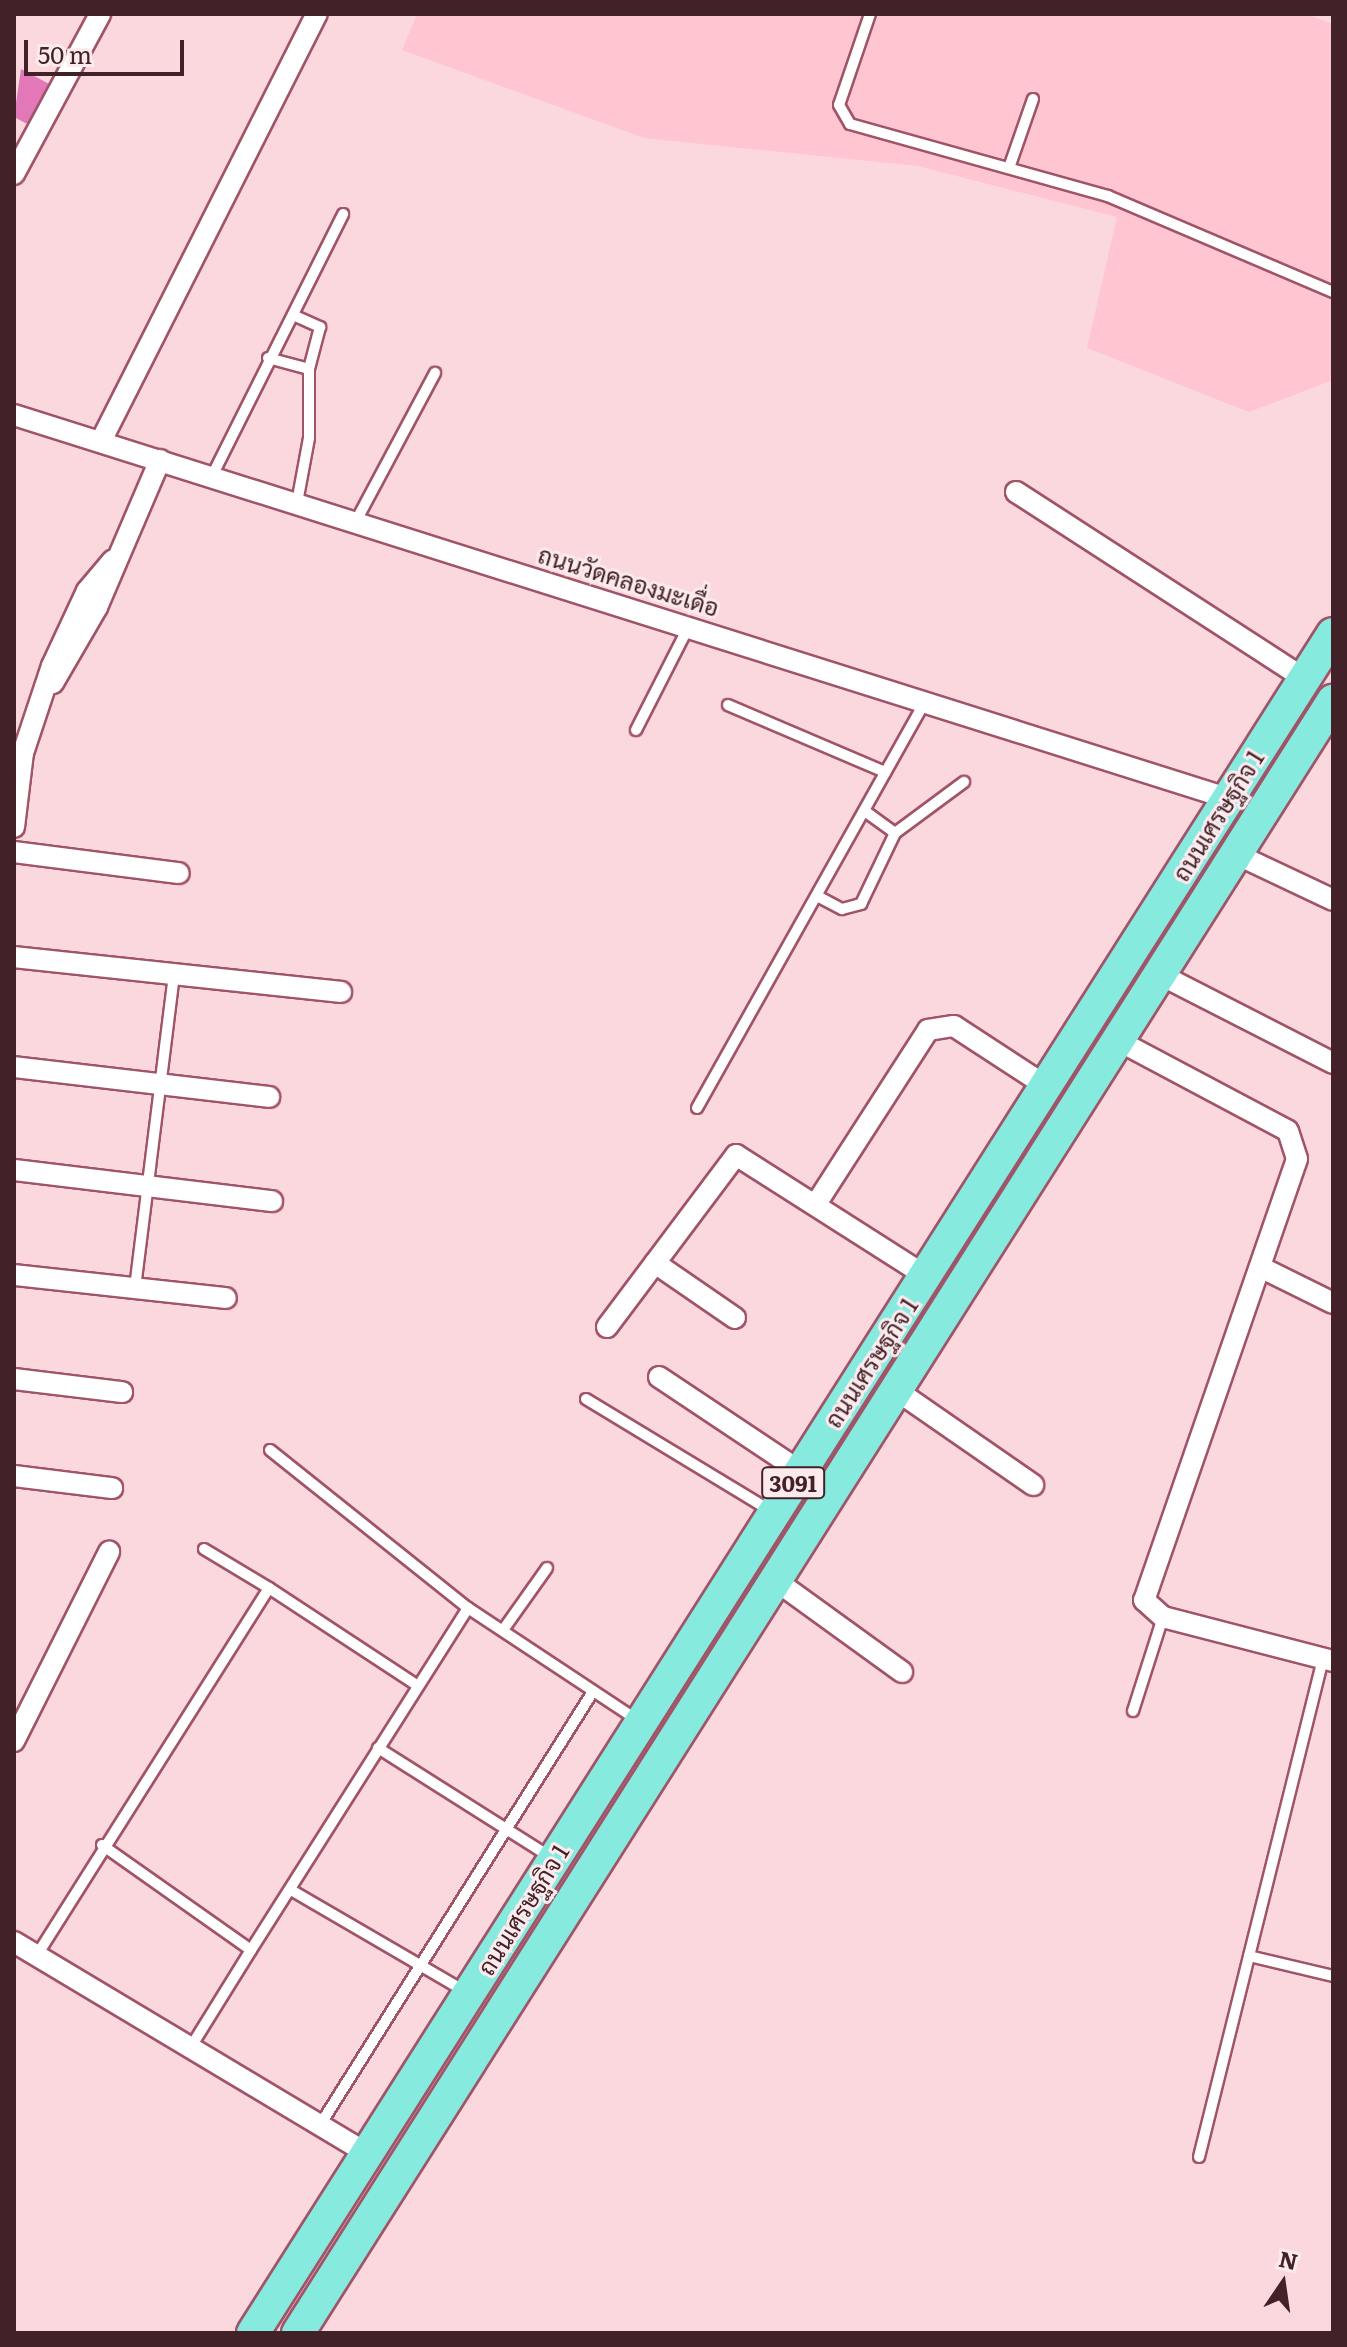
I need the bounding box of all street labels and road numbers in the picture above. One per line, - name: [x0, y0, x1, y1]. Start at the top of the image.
- street label: ถนนวัดคลองมะเดื่อ: [535, 539, 723, 621]
- street label: ถนนเศรษฐกิจ 1: [1165, 744, 1269, 886]
- street label: ถนนเศรษฐกิจ 1: [817, 1292, 923, 1432]
- road number: 3091: [761, 1465, 825, 1501]
- street label: ถนนเศรษฐกิจ 1: [470, 1838, 574, 1980]

